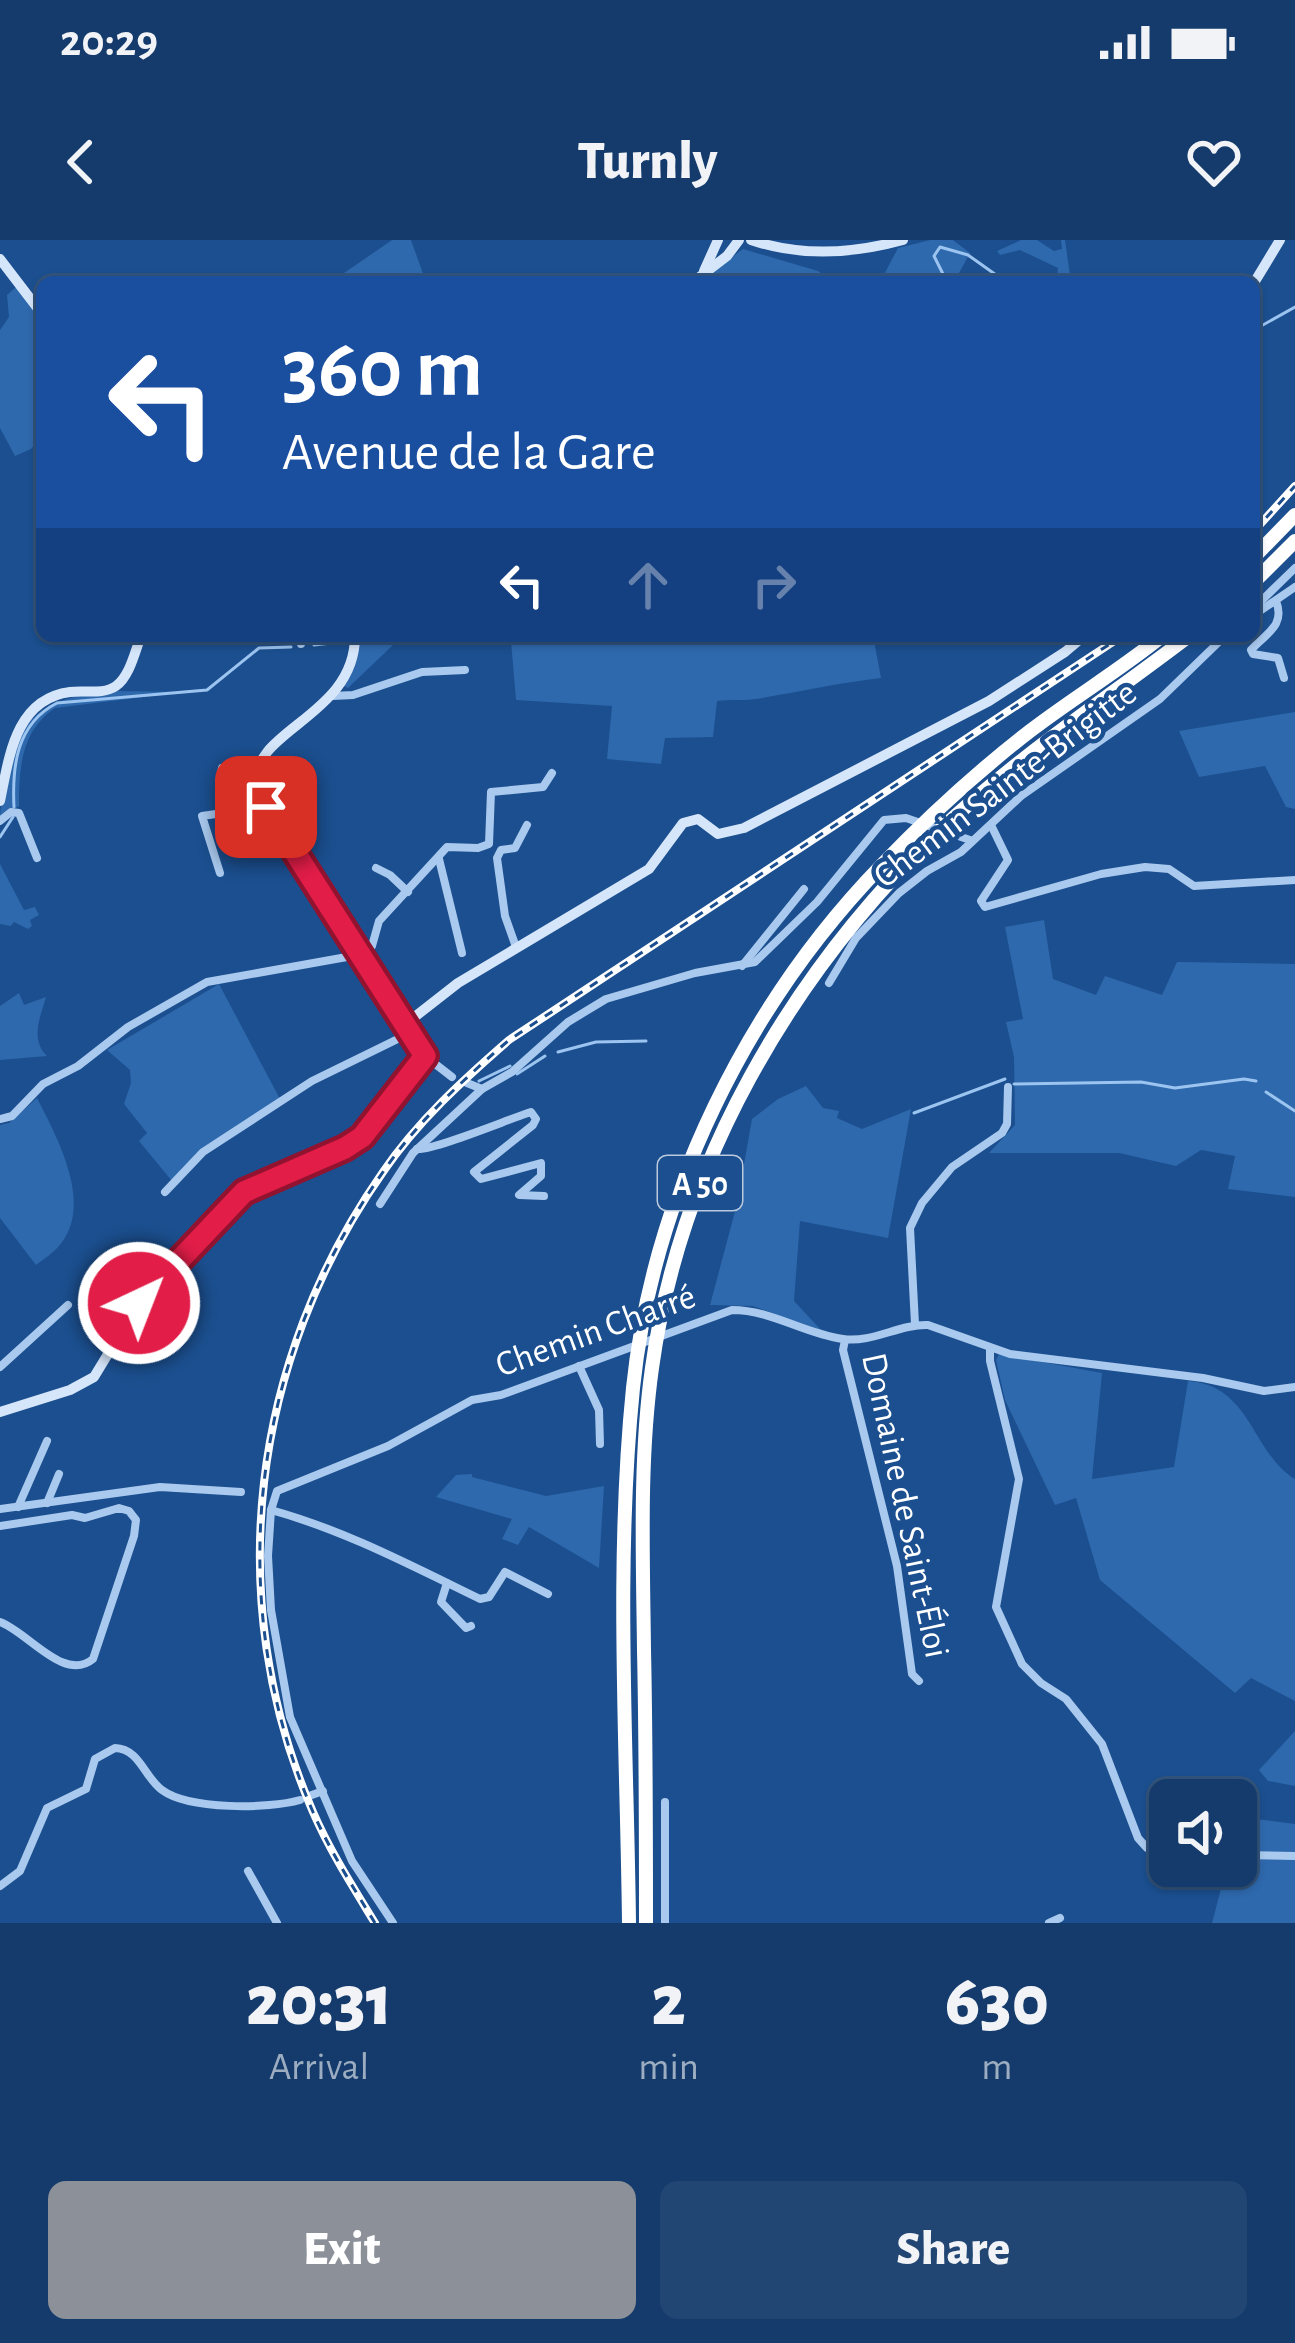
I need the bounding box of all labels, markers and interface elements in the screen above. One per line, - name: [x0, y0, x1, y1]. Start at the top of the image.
- text: 20:29: [60, 19, 158, 64]
- icon: back: [48, 129, 114, 195]
- icon: heart: [1181, 129, 1247, 195]
- text: Turnly: [577, 135, 718, 189]
- icon: left: [84, 324, 240, 480]
- text: 360 m: [282, 328, 483, 412]
- text: Avenue de la Gare: [282, 426, 656, 480]
- icon: left: [489, 552, 555, 618]
- icon: ahead: [615, 552, 681, 618]
- icon: right: [741, 552, 807, 618]
- street label: Chemin Sainte-Brigitte: [867, 674, 1143, 895]
- pin: [215, 756, 317, 858]
- icon: arrive: [233, 774, 299, 840]
- road number: A 50: [658, 1156, 742, 1210]
- position arrow: [76, 1240, 202, 1366]
- street label: Chemin Charré: [491, 1278, 700, 1384]
- street label: Domaine de Saint-Éloi: [855, 1349, 958, 1661]
- map controls: [1149, 1779, 1257, 1887]
- button: sound: [1149, 1779, 1257, 1887]
- text: 20:31: [246, 1966, 392, 2038]
- text: 2: [651, 1966, 686, 2038]
- text: 630: [945, 1966, 1049, 2038]
- text: Arrival: [269, 2048, 369, 2087]
- text: min: [638, 2048, 699, 2087]
- text: m: [981, 2048, 1013, 2087]
- button: Exit: [48, 2181, 636, 2319]
- button: Share: [660, 2181, 1247, 2319]

